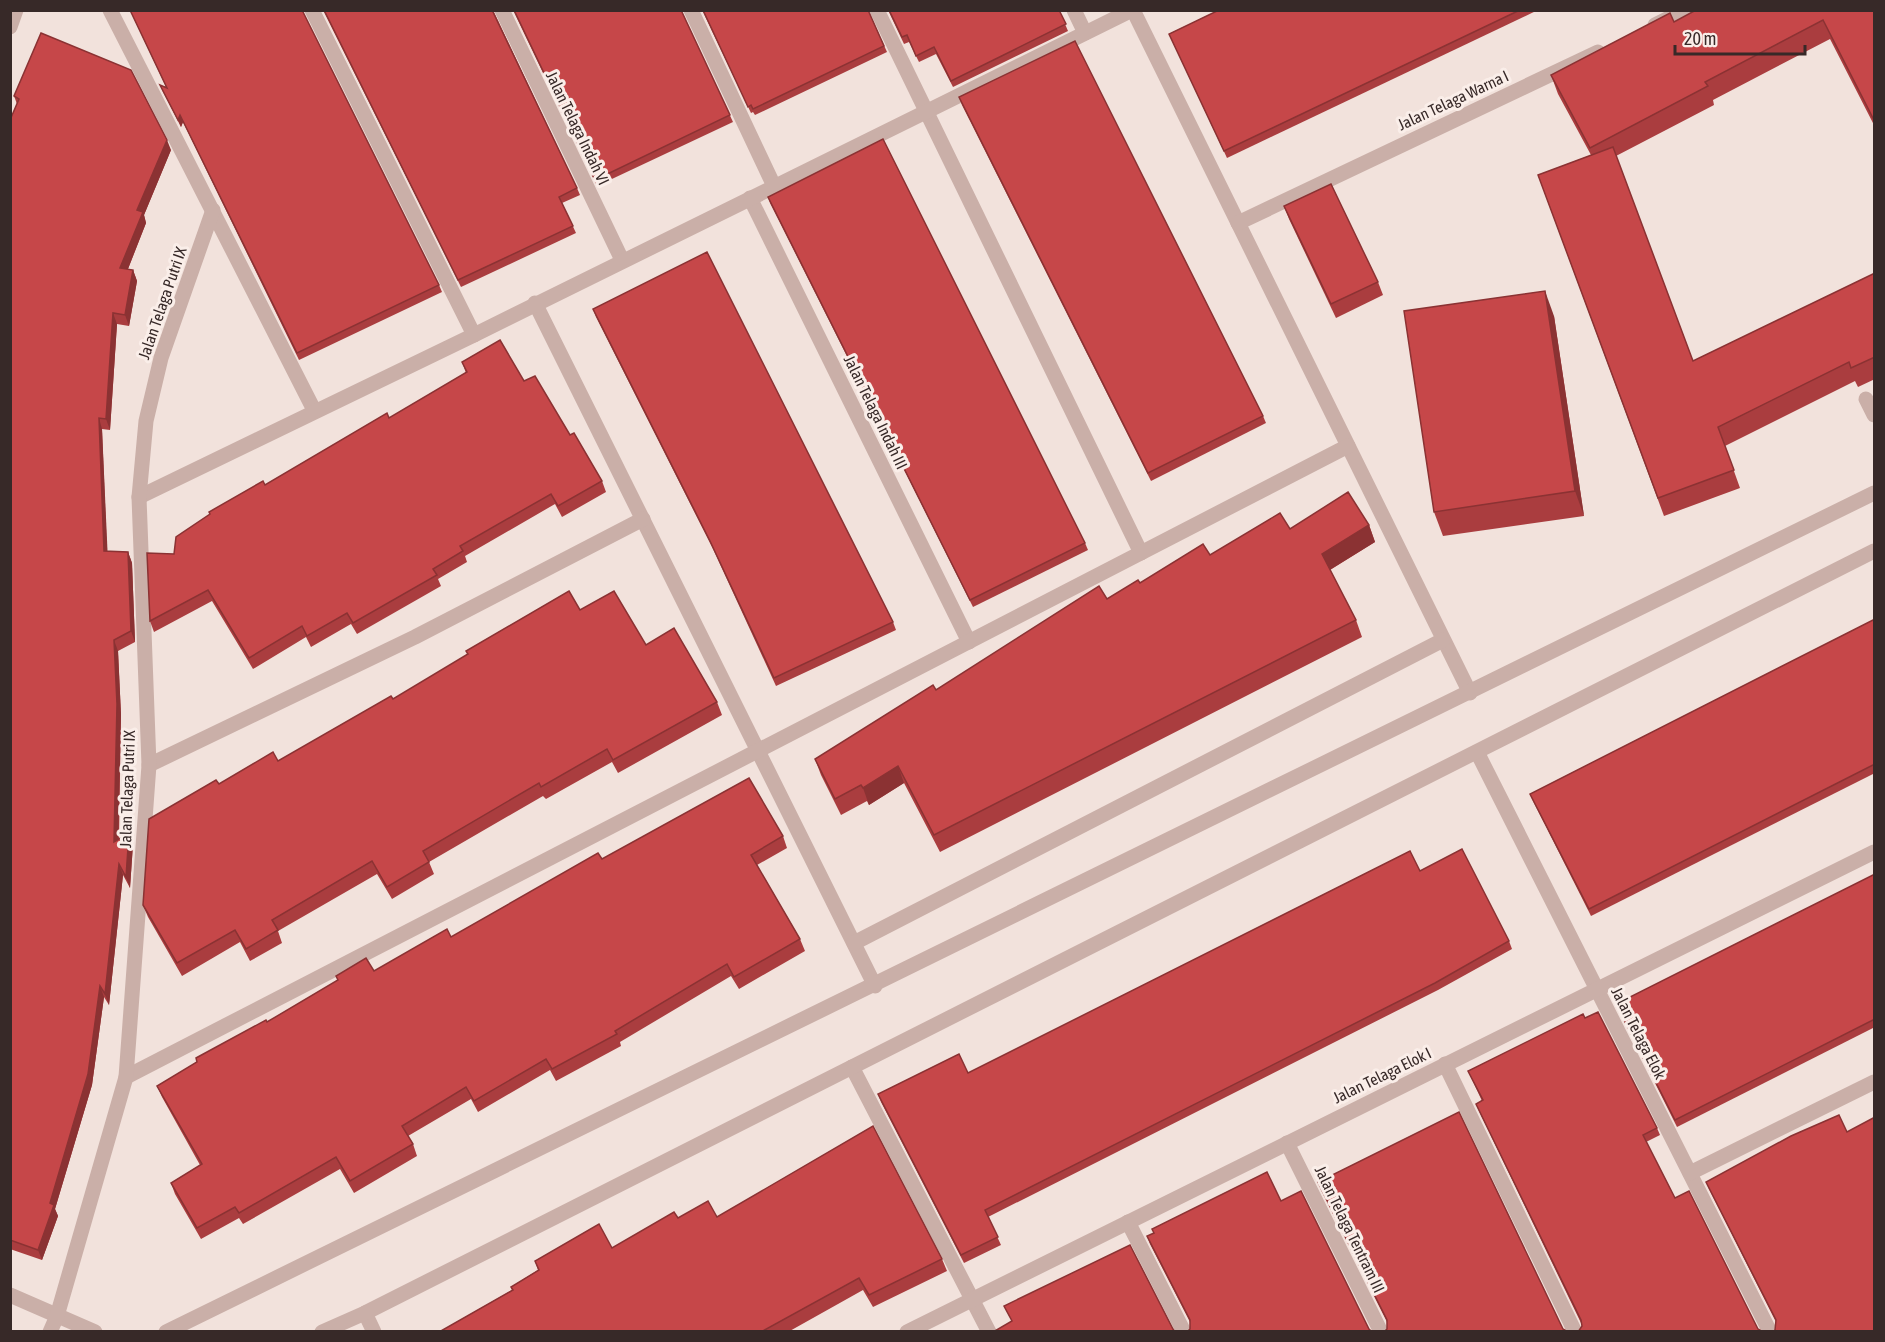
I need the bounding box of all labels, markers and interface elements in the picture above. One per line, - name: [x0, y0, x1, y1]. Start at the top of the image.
- scale bar: [1675, 18, 1806, 56]
- text: 20 m: [1684, 28, 1716, 49]
- street label: Jalan Telaga Warna I: [1395, 66, 1512, 134]
- street label: Jalan Telaga Indah VI: [542, 68, 613, 188]
- street label: Jalan Telaga Putri IX: [134, 244, 191, 362]
- street label: Jalan Telaga Indah III: [840, 352, 911, 472]
- street label: Jalan Telaga Putri IX: [116, 729, 139, 848]
- street label: Jalan Telaga Elok: [1607, 984, 1670, 1082]
- street label: Jalan Telaga Elok I: [1330, 1043, 1435, 1107]
- street label: Jalan Telaga Tentram III: [1311, 1163, 1389, 1296]

